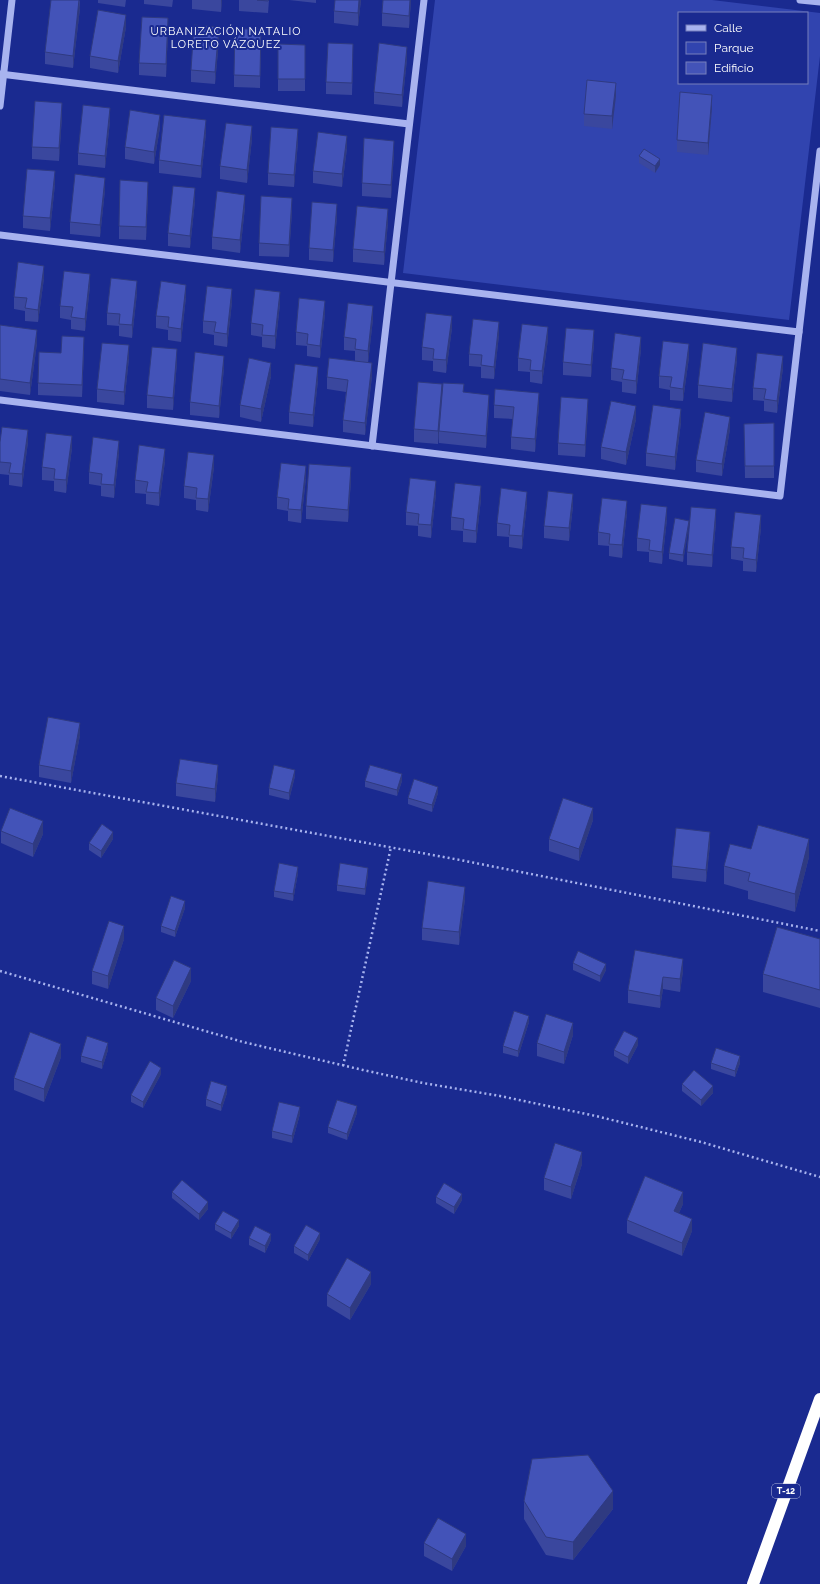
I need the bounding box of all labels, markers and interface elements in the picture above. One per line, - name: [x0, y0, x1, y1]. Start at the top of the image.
- legend: [678, 12, 808, 84]
- text: Calle: [714, 21, 742, 35]
- district label: URBANIZACIÓN NATALIO LORETO VÁZQUEZ: [150, 24, 302, 51]
- text: Parque: [714, 41, 754, 55]
- text: Edificio: [714, 61, 754, 75]
- road number: T-12: [772, 1484, 800, 1498]

